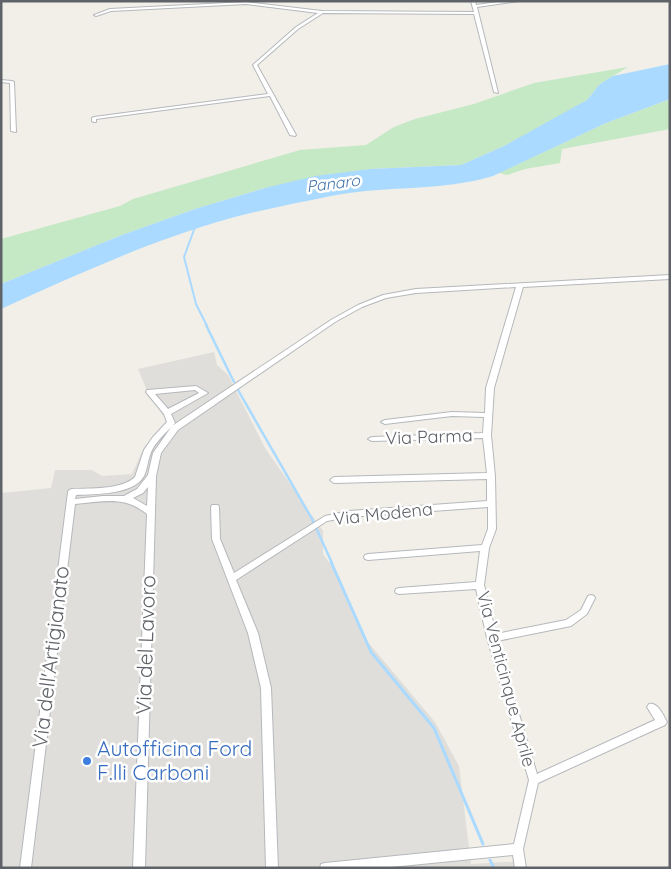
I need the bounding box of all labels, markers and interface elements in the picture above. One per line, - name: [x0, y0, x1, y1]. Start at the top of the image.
- water label: Panaro: [305, 170, 362, 196]
- street label: Via Parma: [385, 423, 473, 450]
- street label: Via Modena: [332, 497, 434, 530]
- street label: Via dell'Artigianato: [26, 564, 74, 749]
- street label: Via del Lavoro: [130, 575, 160, 715]
- street label: Via Venticinque Aprile: [472, 588, 541, 769]
- place label: Autofficina Ford F.lli Carboni: [97, 735, 252, 785]
- marker: Autofficina Ford F.lli Carboni: [81, 755, 93, 767]

